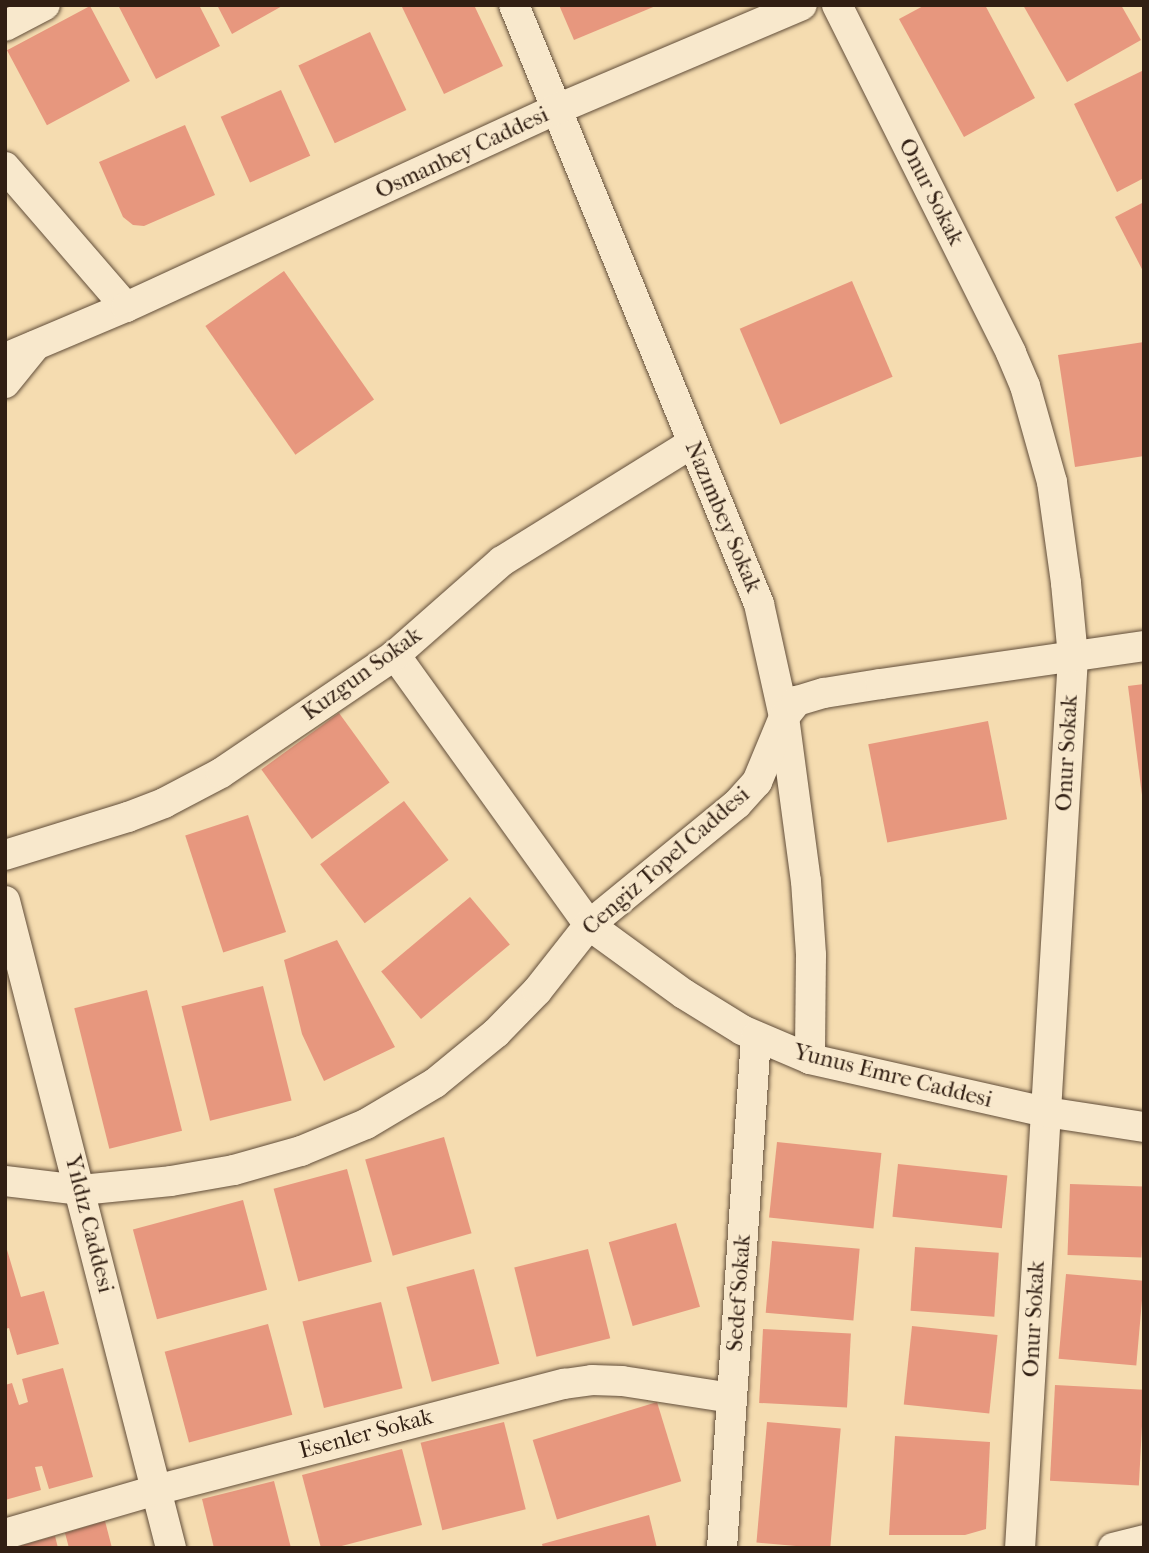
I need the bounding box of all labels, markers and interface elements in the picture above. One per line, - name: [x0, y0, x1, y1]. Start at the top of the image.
- street label: Osmanbey Caddesi: [371, 101, 553, 205]
- street label: Onur Sokak: [892, 134, 970, 250]
- street label: Nazımbey Sokak: [679, 437, 767, 597]
- street label: Kuzgun Sokak: [297, 621, 427, 727]
- street label: Onur Sokak: [1050, 694, 1084, 812]
- street label: Cengiz Topel Caddesi: [577, 781, 755, 941]
- street label: Yunus Emre Caddesi: [791, 1038, 995, 1114]
- street label: Yıldız Caddesi: [59, 1152, 119, 1296]
- street label: Sedef Sokak: [721, 1234, 757, 1352]
- street label: Onur Sokak: [1017, 1260, 1051, 1378]
- street label: Esenler Sokak: [296, 1403, 436, 1465]

